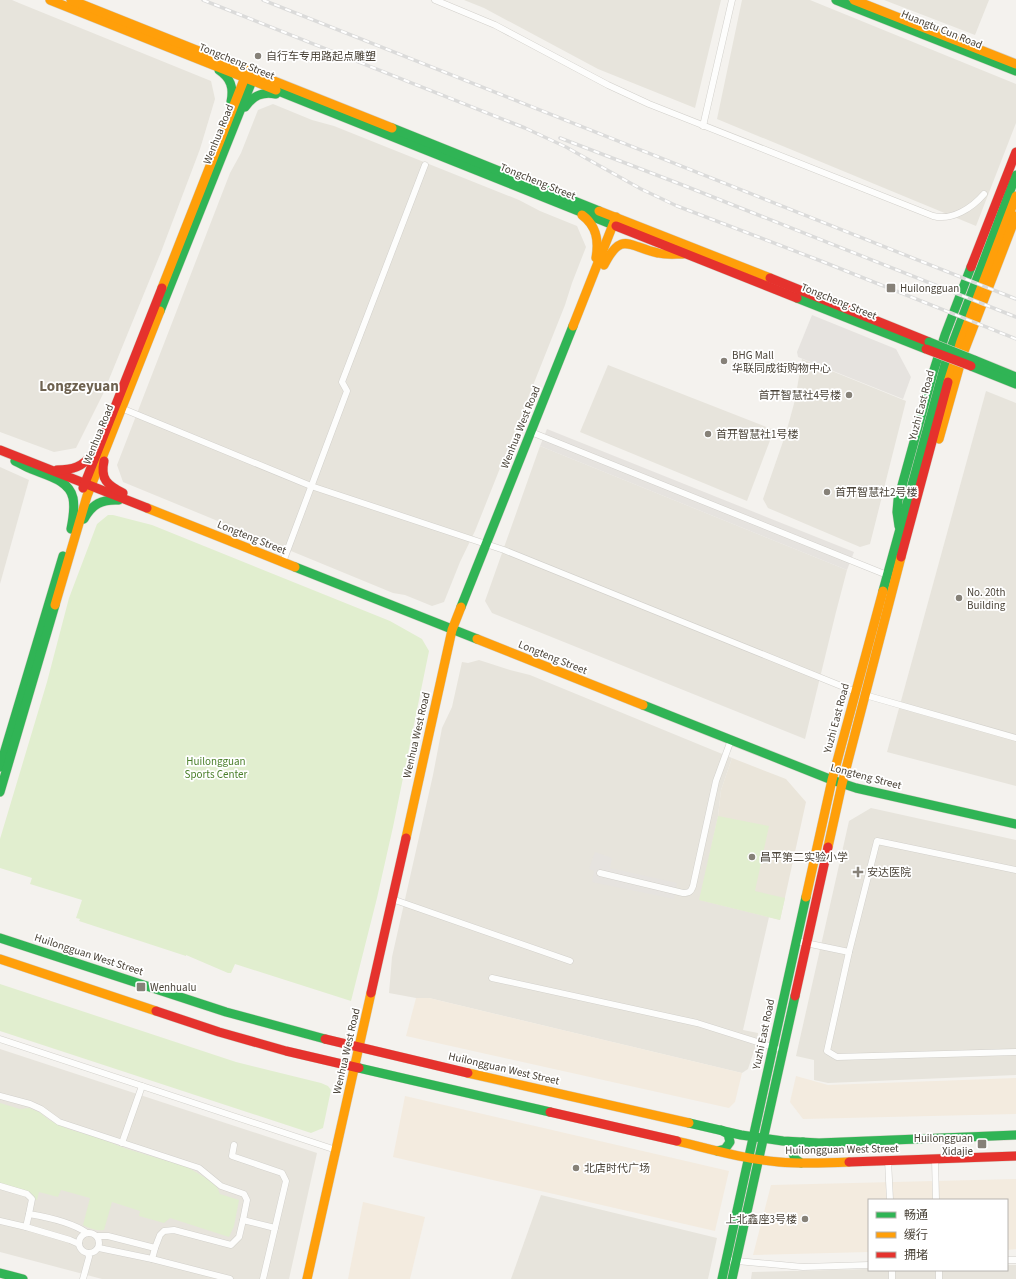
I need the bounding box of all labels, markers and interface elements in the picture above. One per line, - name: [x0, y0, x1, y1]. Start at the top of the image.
- street label: Huangtu Cun Road: [899, 6, 985, 53]
- street label: Tongcheng Street: [197, 39, 277, 84]
- place label: 自行车专用路起点雕塑: [266, 49, 376, 64]
- marker: 自行车专用路起点雕塑: [253, 51, 263, 61]
- street label: Wenhua Road: [200, 102, 237, 166]
- street label: Tongcheng Street: [498, 159, 578, 204]
- street label: Tongcheng Street: [799, 279, 879, 324]
- place label: Huilongguan: [900, 281, 959, 296]
- marker: Huilongguan: [885, 282, 897, 294]
- place label: BHG Mall 华联同成街购物中心: [732, 348, 831, 376]
- marker: BHG Mall 华联同成街购物中心: [719, 356, 729, 366]
- street label: Yuzhi East Road: [905, 369, 938, 443]
- district label: Longzeyuan: [39, 376, 119, 397]
- street label: Wenhua West Road: [497, 384, 544, 471]
- place label: 首开智慧社4号楼: [759, 388, 841, 403]
- marker: 首开智慧社4号楼: [844, 390, 854, 400]
- street label: Wenhua Road: [80, 402, 117, 466]
- place label: 首开智慧社1号楼: [716, 427, 798, 442]
- marker: 首开智慧社1号楼: [703, 429, 713, 439]
- place label: 首开智慧社2号楼: [835, 485, 917, 500]
- marker: 首开智慧社2号楼: [822, 487, 832, 497]
- street label: Longteng Street: [215, 517, 289, 558]
- place label: No. 20th Building: [967, 585, 1006, 613]
- marker: No. 20th Building: [954, 593, 964, 603]
- street label: Longteng Street: [516, 637, 590, 678]
- street label: Yuzhi East Road: [820, 682, 853, 756]
- street label: Wenhua West Road: [399, 691, 434, 780]
- park label: Huilongguan Sports Center: [185, 754, 248, 782]
- street label: Longteng Street: [829, 760, 903, 793]
- place label: 昌平第二实验小学: [760, 850, 848, 865]
- marker: 昌平第二实验小学: [747, 852, 757, 862]
- place label: 安达医院: [867, 865, 911, 880]
- marker: 安达医院: [852, 866, 864, 878]
- street label: Huilongguan West Street: [33, 930, 145, 979]
- place label: Wenhualu: [150, 980, 196, 995]
- marker: Wenhualu: [135, 981, 147, 993]
- street label: Yuzhi East Road: [748, 997, 778, 1072]
- street label: Wenhua West Road: [329, 1007, 364, 1096]
- street label: Huilongguan West Street: [447, 1048, 561, 1089]
- place label: Huilongguan Xidajie: [914, 1131, 974, 1159]
- marker: Huilongguan Xidajie: [976, 1138, 988, 1150]
- street label: Huilongguan West Street: [785, 1141, 899, 1158]
- place label: 北店时代广场: [584, 1161, 650, 1176]
- marker: 北店时代广场: [571, 1163, 581, 1173]
- legend: [868, 1199, 1008, 1271]
- text: 畅通: [904, 1207, 928, 1224]
- place label: 上北鑫座3号楼: [726, 1212, 797, 1227]
- marker: 上北鑫座3号楼: [800, 1214, 810, 1224]
- text: 缓行: [904, 1227, 928, 1244]
- text: 拥堵: [904, 1247, 928, 1264]

